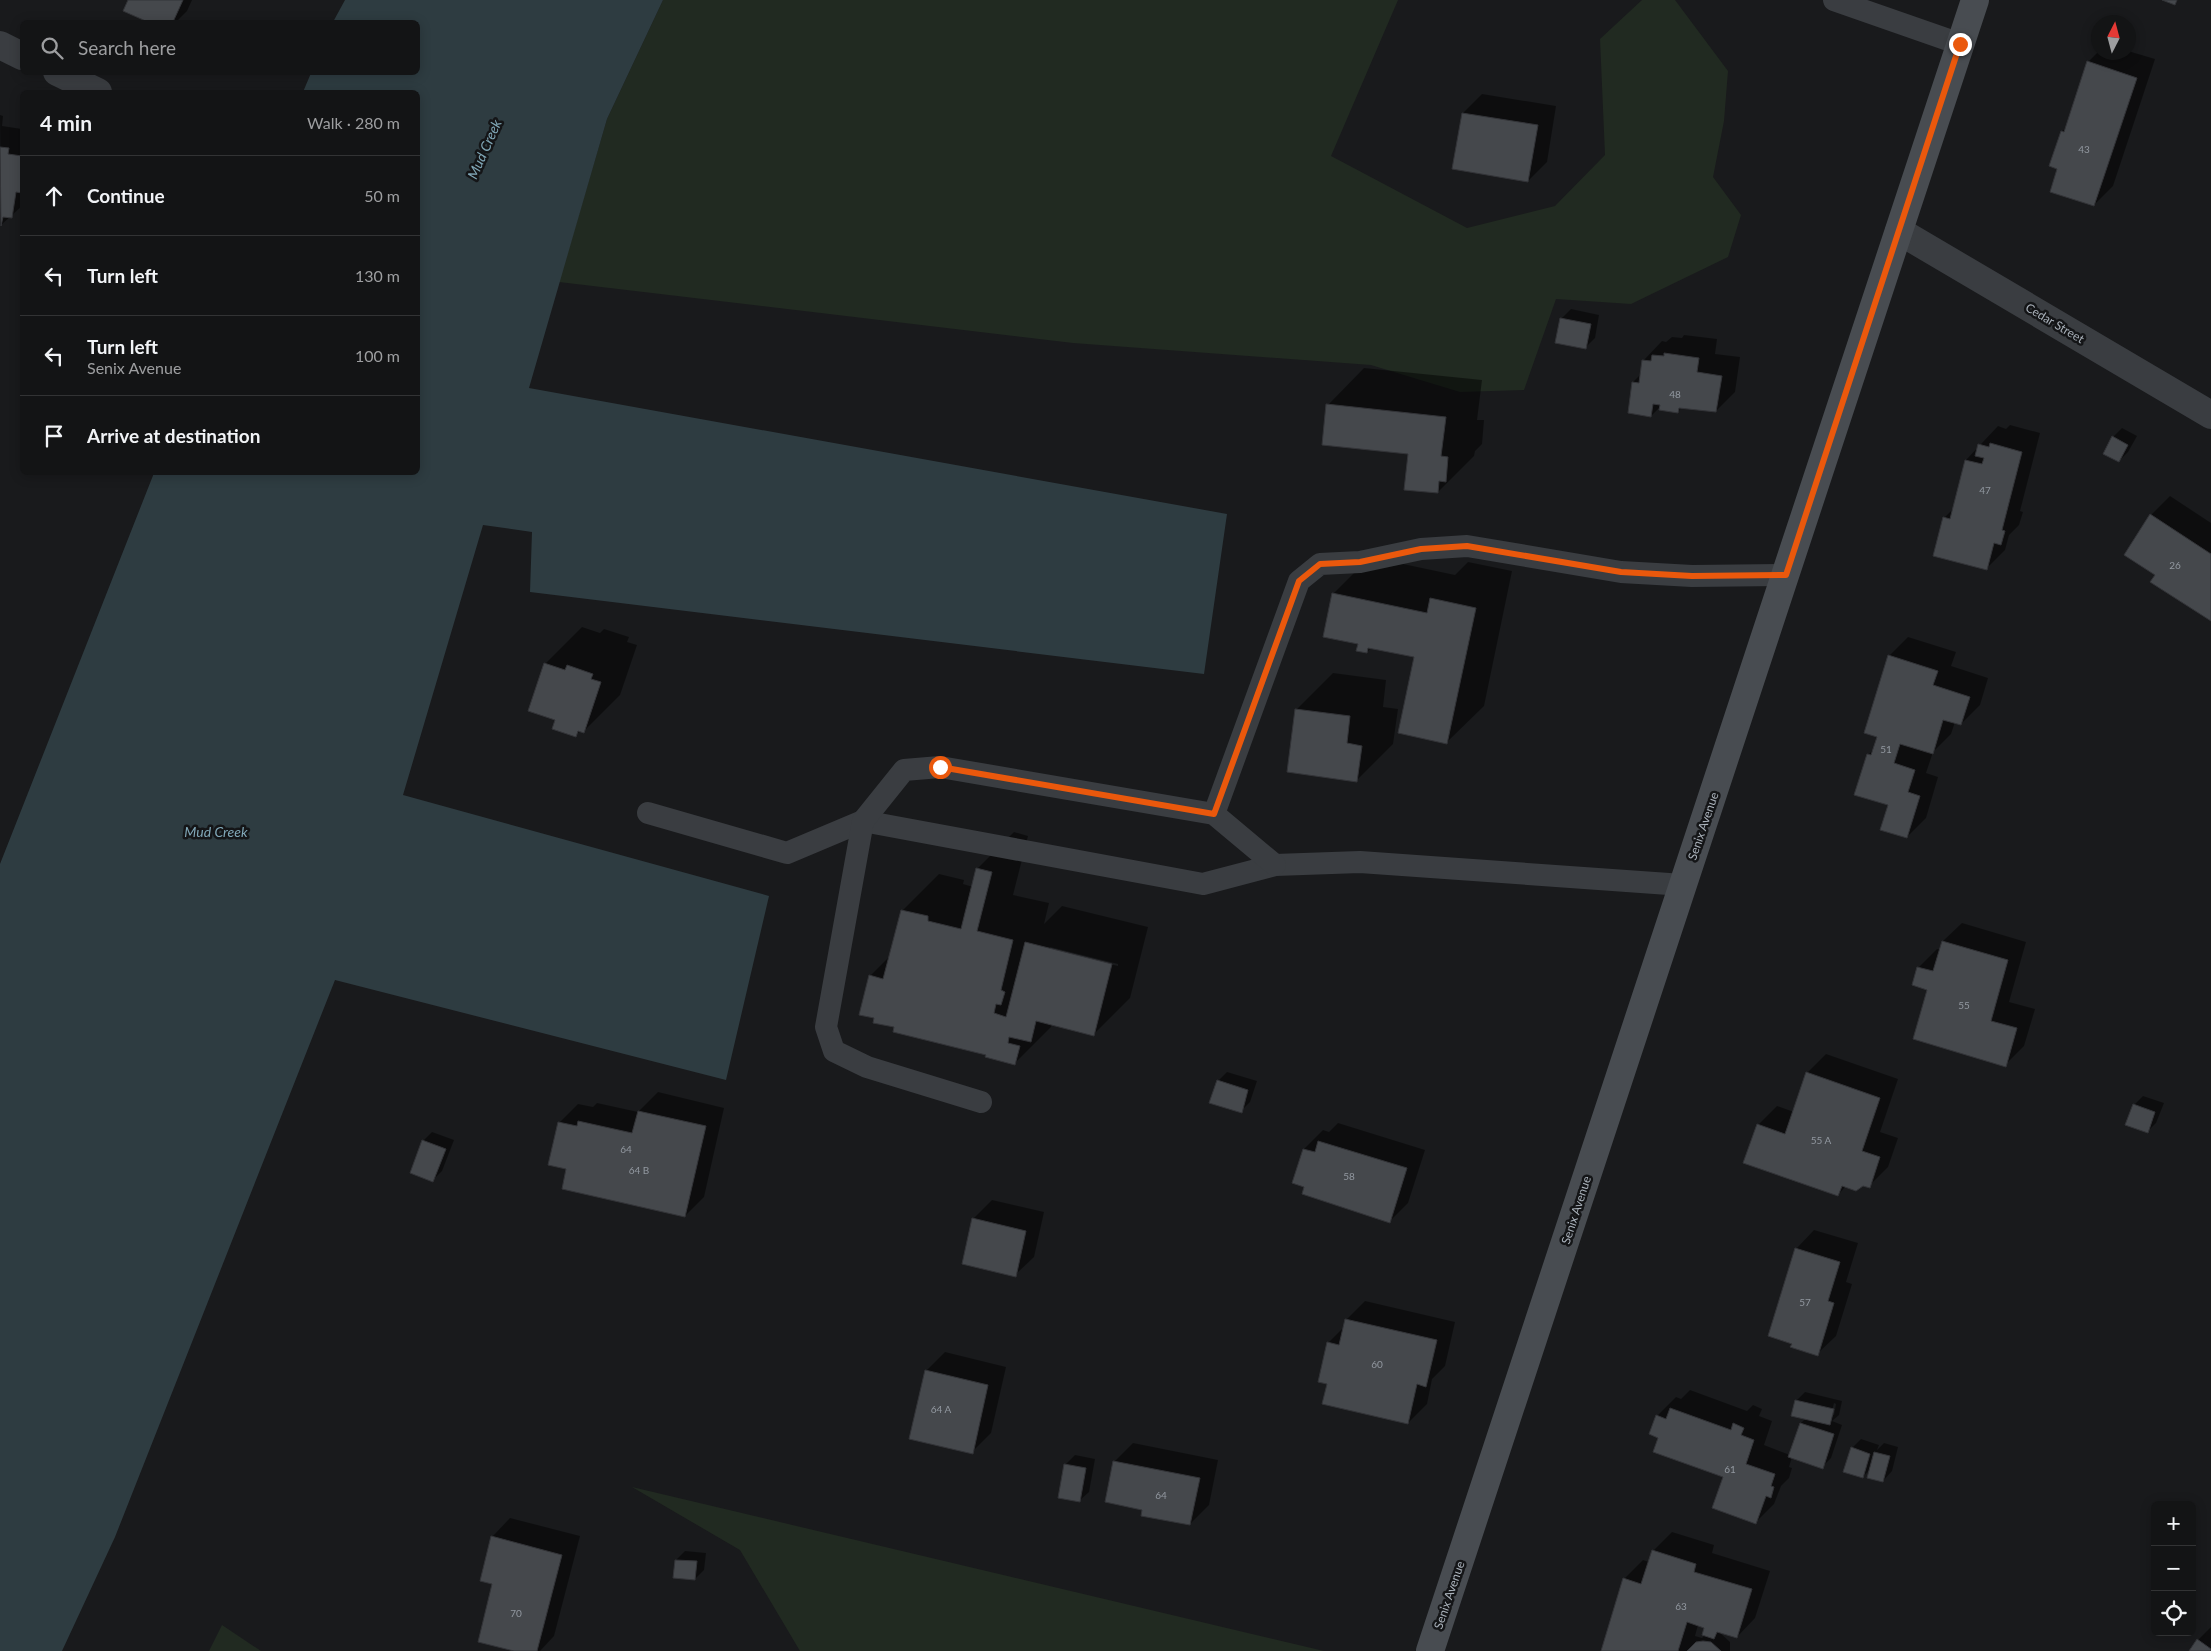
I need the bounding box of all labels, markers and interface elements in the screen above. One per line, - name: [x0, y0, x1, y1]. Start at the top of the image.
- north arrow: [2091, 15, 2136, 60]
- search box: [20, 20, 420, 75]
- route end: [1949, 33, 1972, 56]
- icon: search: [38, 34, 66, 62]
- text: Search here: [78, 36, 176, 59]
- text: 4 min: [40, 110, 92, 135]
- text: Walk · 280 m: [307, 113, 400, 132]
- water label: Mud Creek: [463, 116, 505, 181]
- house number: 43: [2078, 143, 2090, 155]
- icon: ahead: [40, 182, 68, 210]
- text: Continue: [87, 184, 165, 207]
- text: 50 m: [364, 186, 400, 205]
- icon: left: [40, 262, 68, 290]
- text: Turn left: [87, 264, 158, 287]
- text: 130 m: [355, 266, 400, 285]
- street label: Cedar Street: [2023, 300, 2088, 347]
- text: Turn left: [87, 335, 158, 358]
- icon: left: [40, 342, 68, 370]
- text: 100 m: [355, 346, 400, 365]
- text: Senix Avenue: [87, 358, 181, 377]
- house number: 48: [1669, 388, 1681, 400]
- icon: arrive: [40, 422, 68, 450]
- text: Arrive at destination: [87, 424, 260, 447]
- house number: 47: [1979, 484, 1991, 496]
- house number: 26: [2169, 559, 2181, 571]
- house number: 51: [1880, 743, 1892, 755]
- route start: [929, 756, 952, 779]
- street label: Senix Avenue: [1684, 790, 1722, 862]
- water label: Mud Creek: [184, 823, 248, 840]
- house number: 55: [1958, 999, 1970, 1011]
- house number: 55 A: [1811, 1134, 1832, 1146]
- house number: 64: [620, 1143, 632, 1155]
- house number: 64 B: [629, 1164, 649, 1176]
- house number: 58: [1343, 1170, 1355, 1182]
- street label: Senix Avenue: [1558, 1174, 1594, 1246]
- house number: 57: [1799, 1296, 1811, 1308]
- house number: 60: [1371, 1358, 1383, 1370]
- house number: 64 A: [931, 1403, 952, 1415]
- house number: 61: [1724, 1463, 1736, 1475]
- house number: 64: [1155, 1489, 1167, 1501]
- map controls: [2151, 1501, 2196, 1636]
- button: +: [2151, 1501, 2196, 1546]
- button: −: [2151, 1546, 2196, 1591]
- street label: Senix Avenue: [1430, 1559, 1468, 1631]
- button: locate: [2151, 1591, 2196, 1636]
- house number: 63: [1675, 1600, 1687, 1612]
- house number: 70: [510, 1607, 522, 1619]

